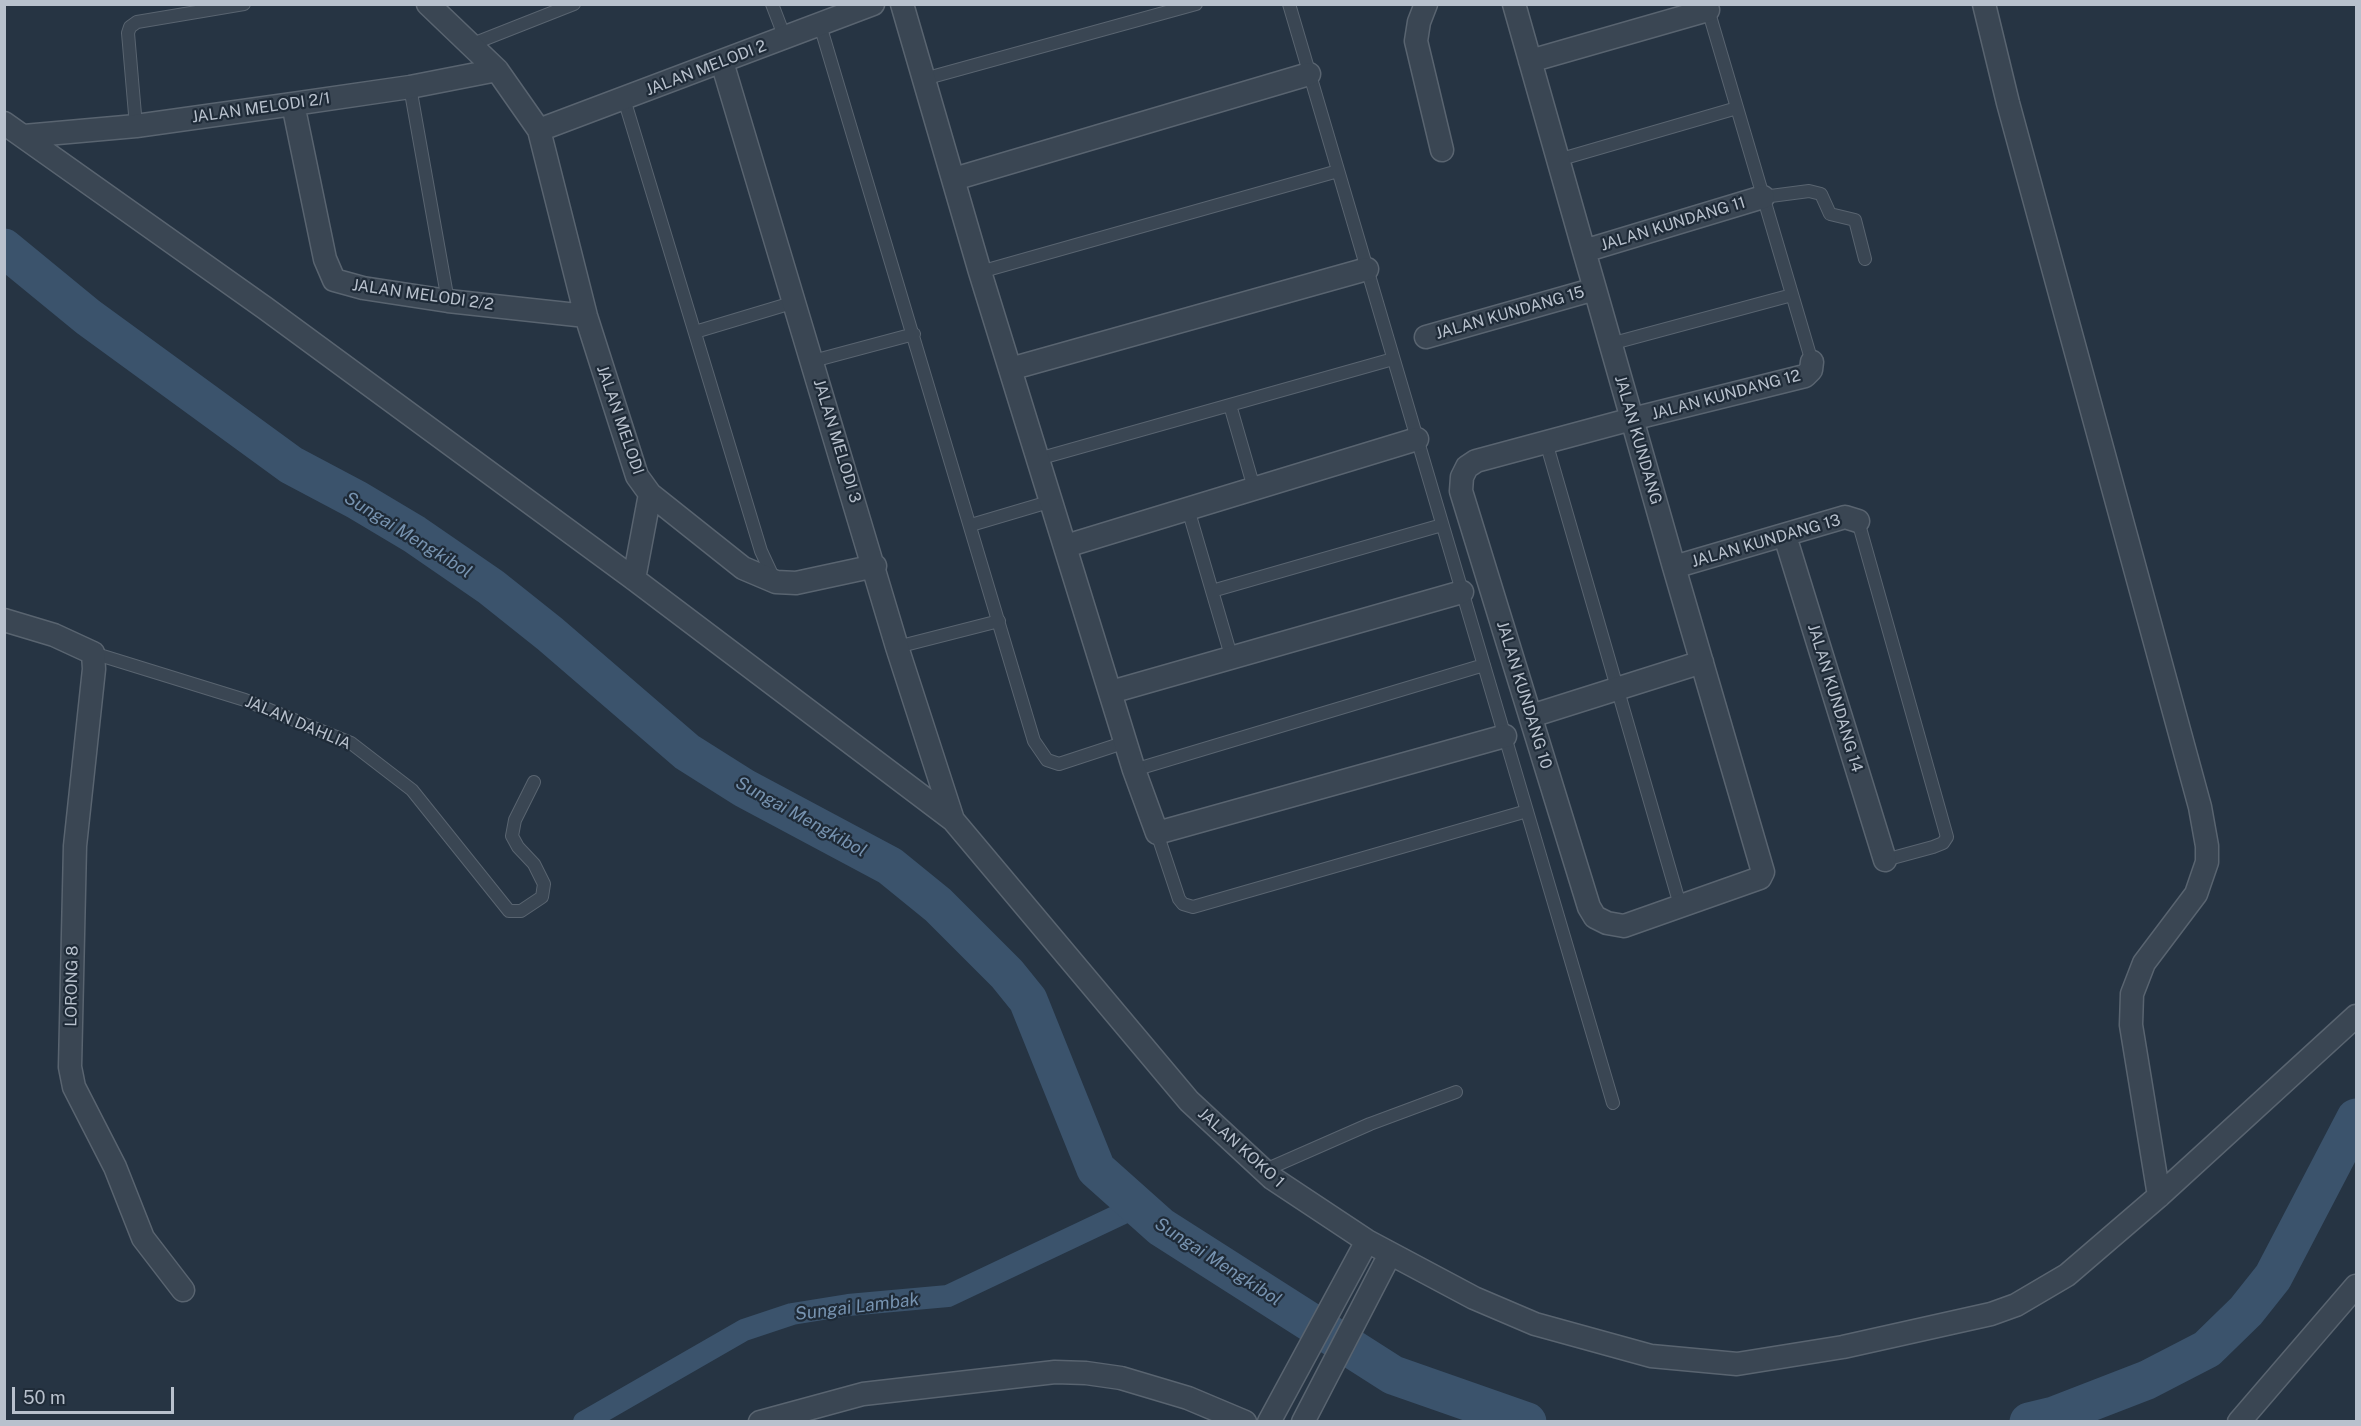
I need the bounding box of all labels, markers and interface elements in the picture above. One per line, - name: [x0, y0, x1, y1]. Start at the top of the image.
- street label: JALAN MELODI 2: [643, 36, 769, 100]
- street label: JALAN MELODI 2/1: [190, 89, 332, 127]
- street label: JALAN KUNDANG 11: [1598, 193, 1748, 255]
- street label: JALAN MELODI 2/2: [351, 276, 495, 314]
- street label: JALAN KUNDANG 15: [1433, 283, 1587, 343]
- street label: JALAN MELODI: [592, 363, 648, 477]
- street label: JALAN KUNDANG 12: [1649, 366, 1803, 424]
- street label: JALAN KUNDANG: [1610, 373, 1666, 507]
- street label: JALAN MELODI 3: [809, 377, 865, 505]
- water label: Sungai Mengkibol: [340, 487, 476, 583]
- street label: JALAN KUNDANG 13: [1689, 511, 1843, 571]
- street label: JALAN KUNDANG 10: [1492, 619, 1556, 771]
- street label: JALAN KUNDANG 14: [1803, 622, 1867, 774]
- street label: JALAN DAHLIA: [242, 692, 354, 754]
- water label: Sungai Mengkibol: [732, 772, 870, 862]
- street label: LORONG 8: [62, 945, 82, 1027]
- street label: JALAN KOKO 1: [1194, 1104, 1288, 1192]
- water label: Sungai Mengkibol: [1151, 1213, 1285, 1311]
- water label: Sungai Lambak: [794, 1289, 920, 1325]
- scale bar: [15, 1375, 177, 1413]
- text: 50 m: [23, 1387, 66, 1408]

